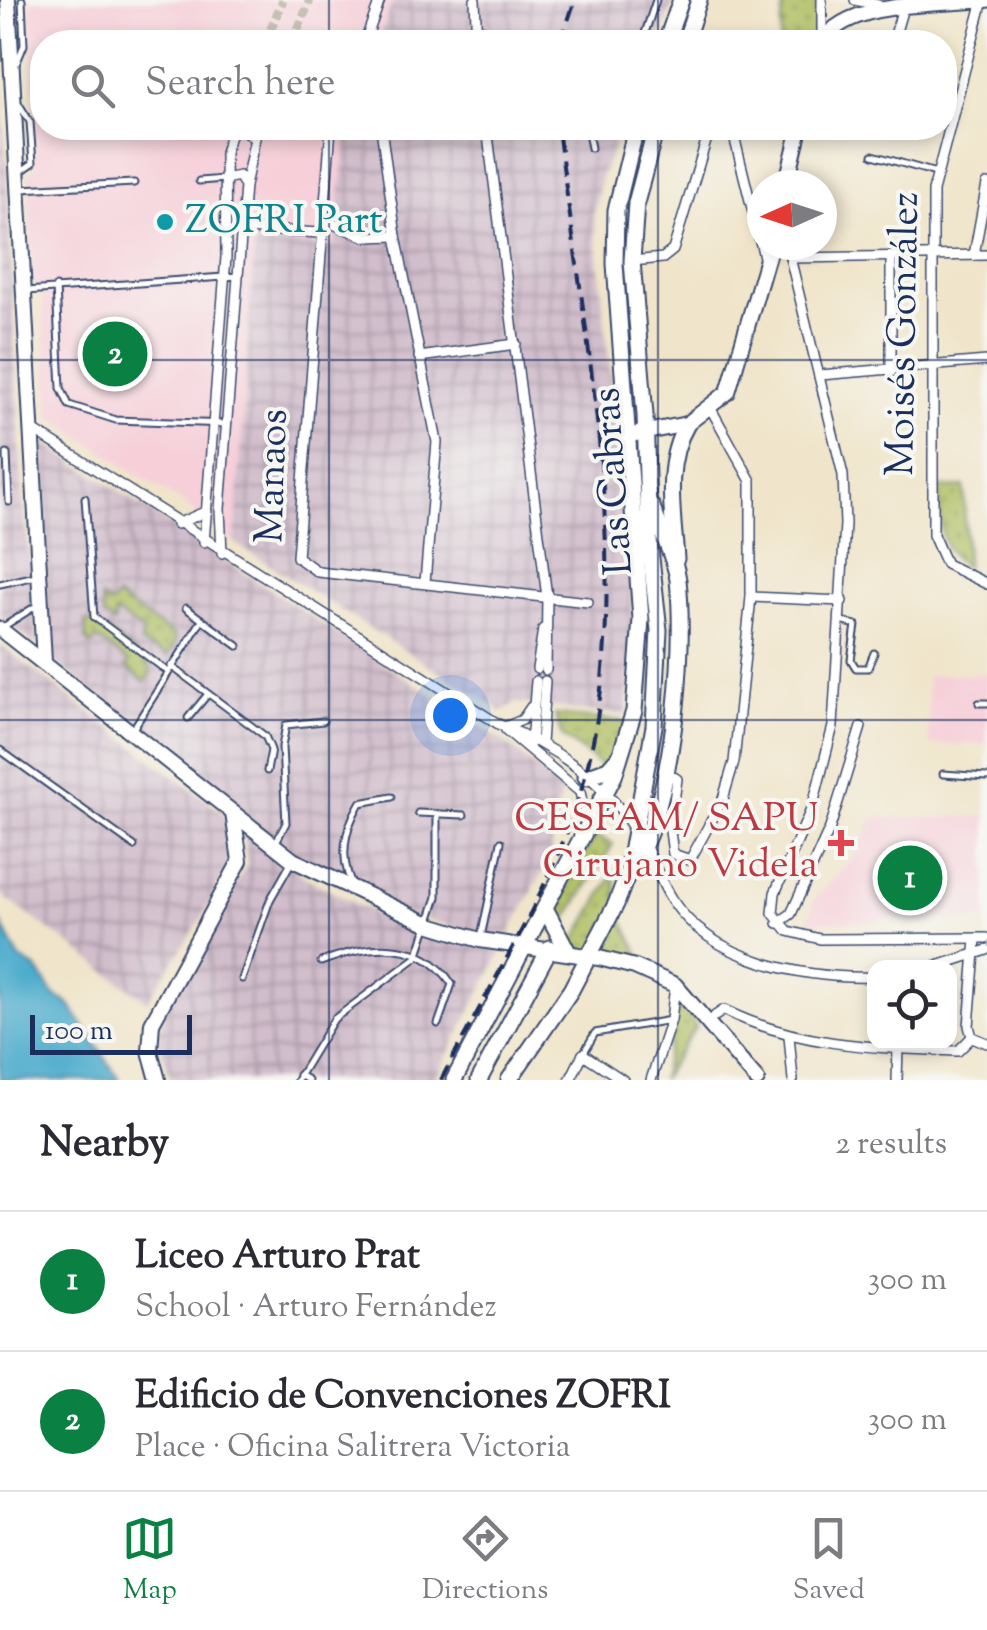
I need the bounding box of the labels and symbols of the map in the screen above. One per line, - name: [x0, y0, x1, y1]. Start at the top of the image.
- north arrow: [747, 170, 837, 260]
- street label: Moisés González: [874, 191, 936, 477]
- place label: ZOFRI Part: [185, 194, 383, 251]
- marker: ZOFRI Part: [154, 211, 176, 233]
- pin: 2: [82, 316, 148, 392]
- street label: Las Cabras: [580, 385, 650, 577]
- street label: Manaos: [243, 408, 305, 544]
- your location: [425, 690, 476, 741]
- place label: CESFAM/ SAPU Cirujano Videla: [514, 792, 818, 895]
- marker: CESFAM/ SAPU Cirujano Videla: [828, 830, 854, 856]
- pin: 1: [878, 840, 942, 916]
- scale bar: [30, 1010, 192, 1054]

